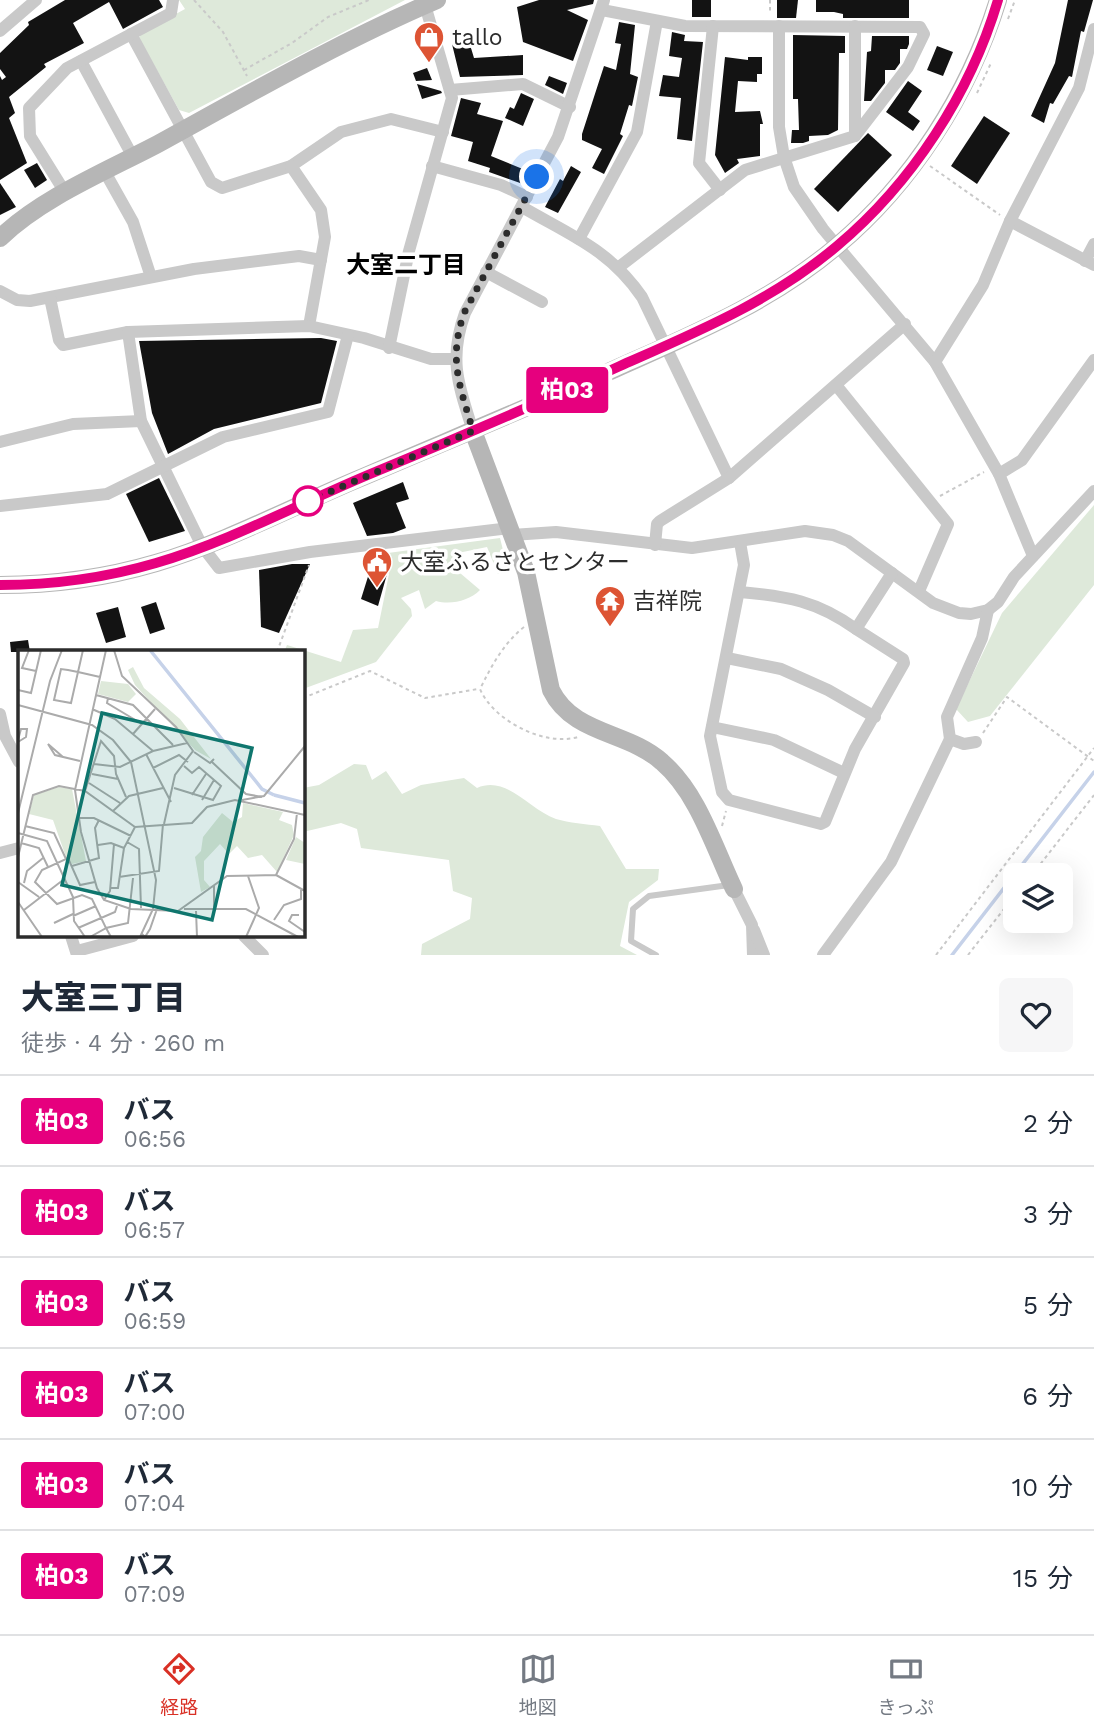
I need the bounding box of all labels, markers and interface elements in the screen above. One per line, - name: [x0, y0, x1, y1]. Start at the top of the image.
- shop icon: tallo: [412, 20, 446, 64]
- place label: tallo: [452, 24, 503, 51]
- your location: [519, 159, 554, 194]
- district label: 大室二丁目: [346, 251, 466, 279]
- line badge: 柏03: [527, 367, 607, 413]
- text: 柏03: [540, 376, 594, 404]
- unlabelled marker: [293, 486, 323, 516]
- public building icon: 大室ふるさとセンター: [360, 545, 394, 589]
- place label: 大室ふるさとセンター: [400, 549, 630, 576]
- temple icon: 吉祥院: [593, 584, 627, 628]
- place label: 吉祥院: [633, 588, 702, 615]
- inset map: [18, 650, 304, 937]
- map controls: [1003, 863, 1073, 933]
- button: layers: [1003, 863, 1073, 933]
- text: 大室三丁目: [21, 978, 186, 1017]
- button: heart: [999, 978, 1073, 1052]
- text: 徒歩 · 4 分 · 260 m: [21, 1030, 225, 1057]
- text: バス: [124, 1095, 176, 1125]
- text: 柏03: [35, 1107, 89, 1135]
- text: 2 分: [1023, 1108, 1073, 1138]
- text: 06:56: [124, 1126, 186, 1153]
- text: バス: [124, 1186, 176, 1216]
- text: 柏03: [35, 1198, 89, 1226]
- text: 3 分: [1023, 1199, 1073, 1229]
- text: 06:57: [124, 1217, 185, 1244]
- text: バス: [124, 1277, 176, 1307]
- text: 柏03: [35, 1289, 89, 1317]
- text: 5 分: [1023, 1290, 1073, 1320]
- text: 06:59: [124, 1308, 186, 1335]
- text: バス: [124, 1368, 176, 1398]
- text: 柏03: [35, 1380, 89, 1408]
- text: 6 分: [1022, 1381, 1073, 1411]
- text: 07:00: [124, 1399, 186, 1426]
- text: バス: [124, 1459, 176, 1489]
- text: 柏03: [35, 1471, 89, 1499]
- text: 10 分: [1012, 1472, 1073, 1502]
- text: 07:04: [124, 1490, 185, 1517]
- text: バス: [124, 1550, 176, 1580]
- text: 柏03: [35, 1562, 89, 1590]
- text: 15 分: [1013, 1563, 1073, 1593]
- text: 07:09: [124, 1581, 186, 1608]
- tab: 経路: [160, 1650, 198, 1719]
- tab: 地図: [519, 1650, 557, 1719]
- tab: きっぷ: [877, 1650, 934, 1719]

